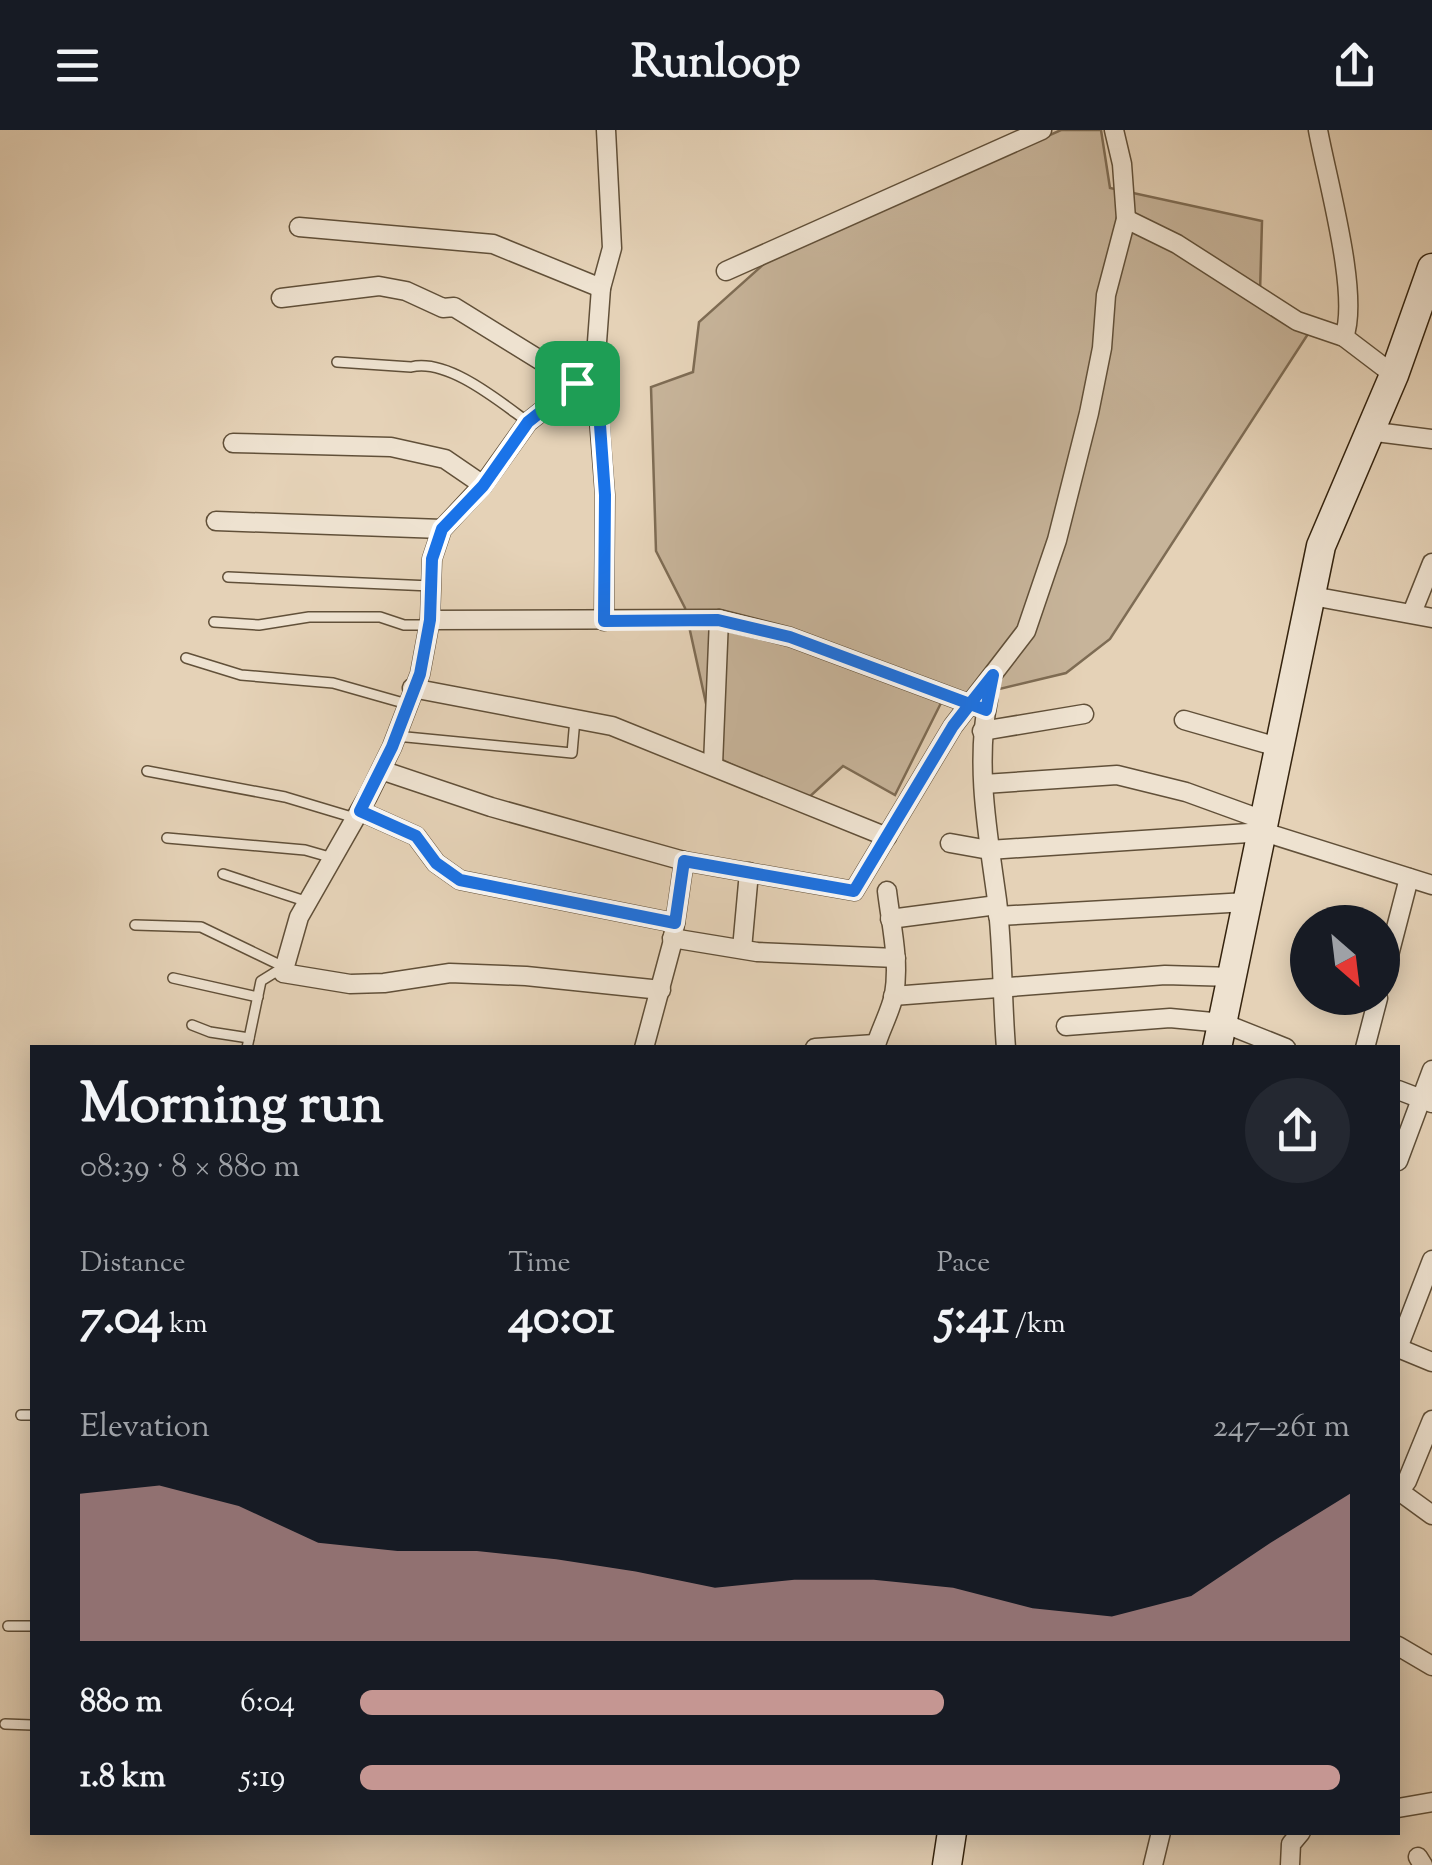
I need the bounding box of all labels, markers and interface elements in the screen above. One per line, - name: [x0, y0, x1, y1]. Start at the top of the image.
- text: Runloop: [631, 33, 801, 98]
- icon: menu: [50, 38, 105, 93]
- icon: share: [1327, 38, 1382, 93]
- pin: [535, 341, 620, 426]
- icon: arrive: [550, 356, 605, 411]
- north arrow: [1290, 905, 1400, 1015]
- map controls: [1290, 905, 1400, 1015]
- text: Morning run: [80, 1068, 384, 1147]
- button: share: [1245, 1078, 1350, 1183]
- text: 08:39 · 8 × 880 m: [80, 1145, 300, 1191]
- text: Distance: [80, 1244, 186, 1284]
- text: Time: [508, 1244, 571, 1284]
- text: Pace: [937, 1244, 990, 1284]
- text: 7.04: [80, 1284, 163, 1356]
- text: 40:01: [508, 1284, 614, 1356]
- text: 5:41: [937, 1284, 1009, 1356]
- text: km: [163, 1305, 208, 1345]
- text: /km: [1009, 1305, 1066, 1345]
- text: Elevation: [80, 1405, 210, 1451]
- text: 247–261 m: [1213, 1405, 1350, 1451]
- text: 880 m: [80, 1680, 162, 1726]
- text: 6:04: [240, 1680, 295, 1726]
- text: 1.8 km: [80, 1755, 166, 1801]
- text: 5:19: [240, 1755, 285, 1801]

